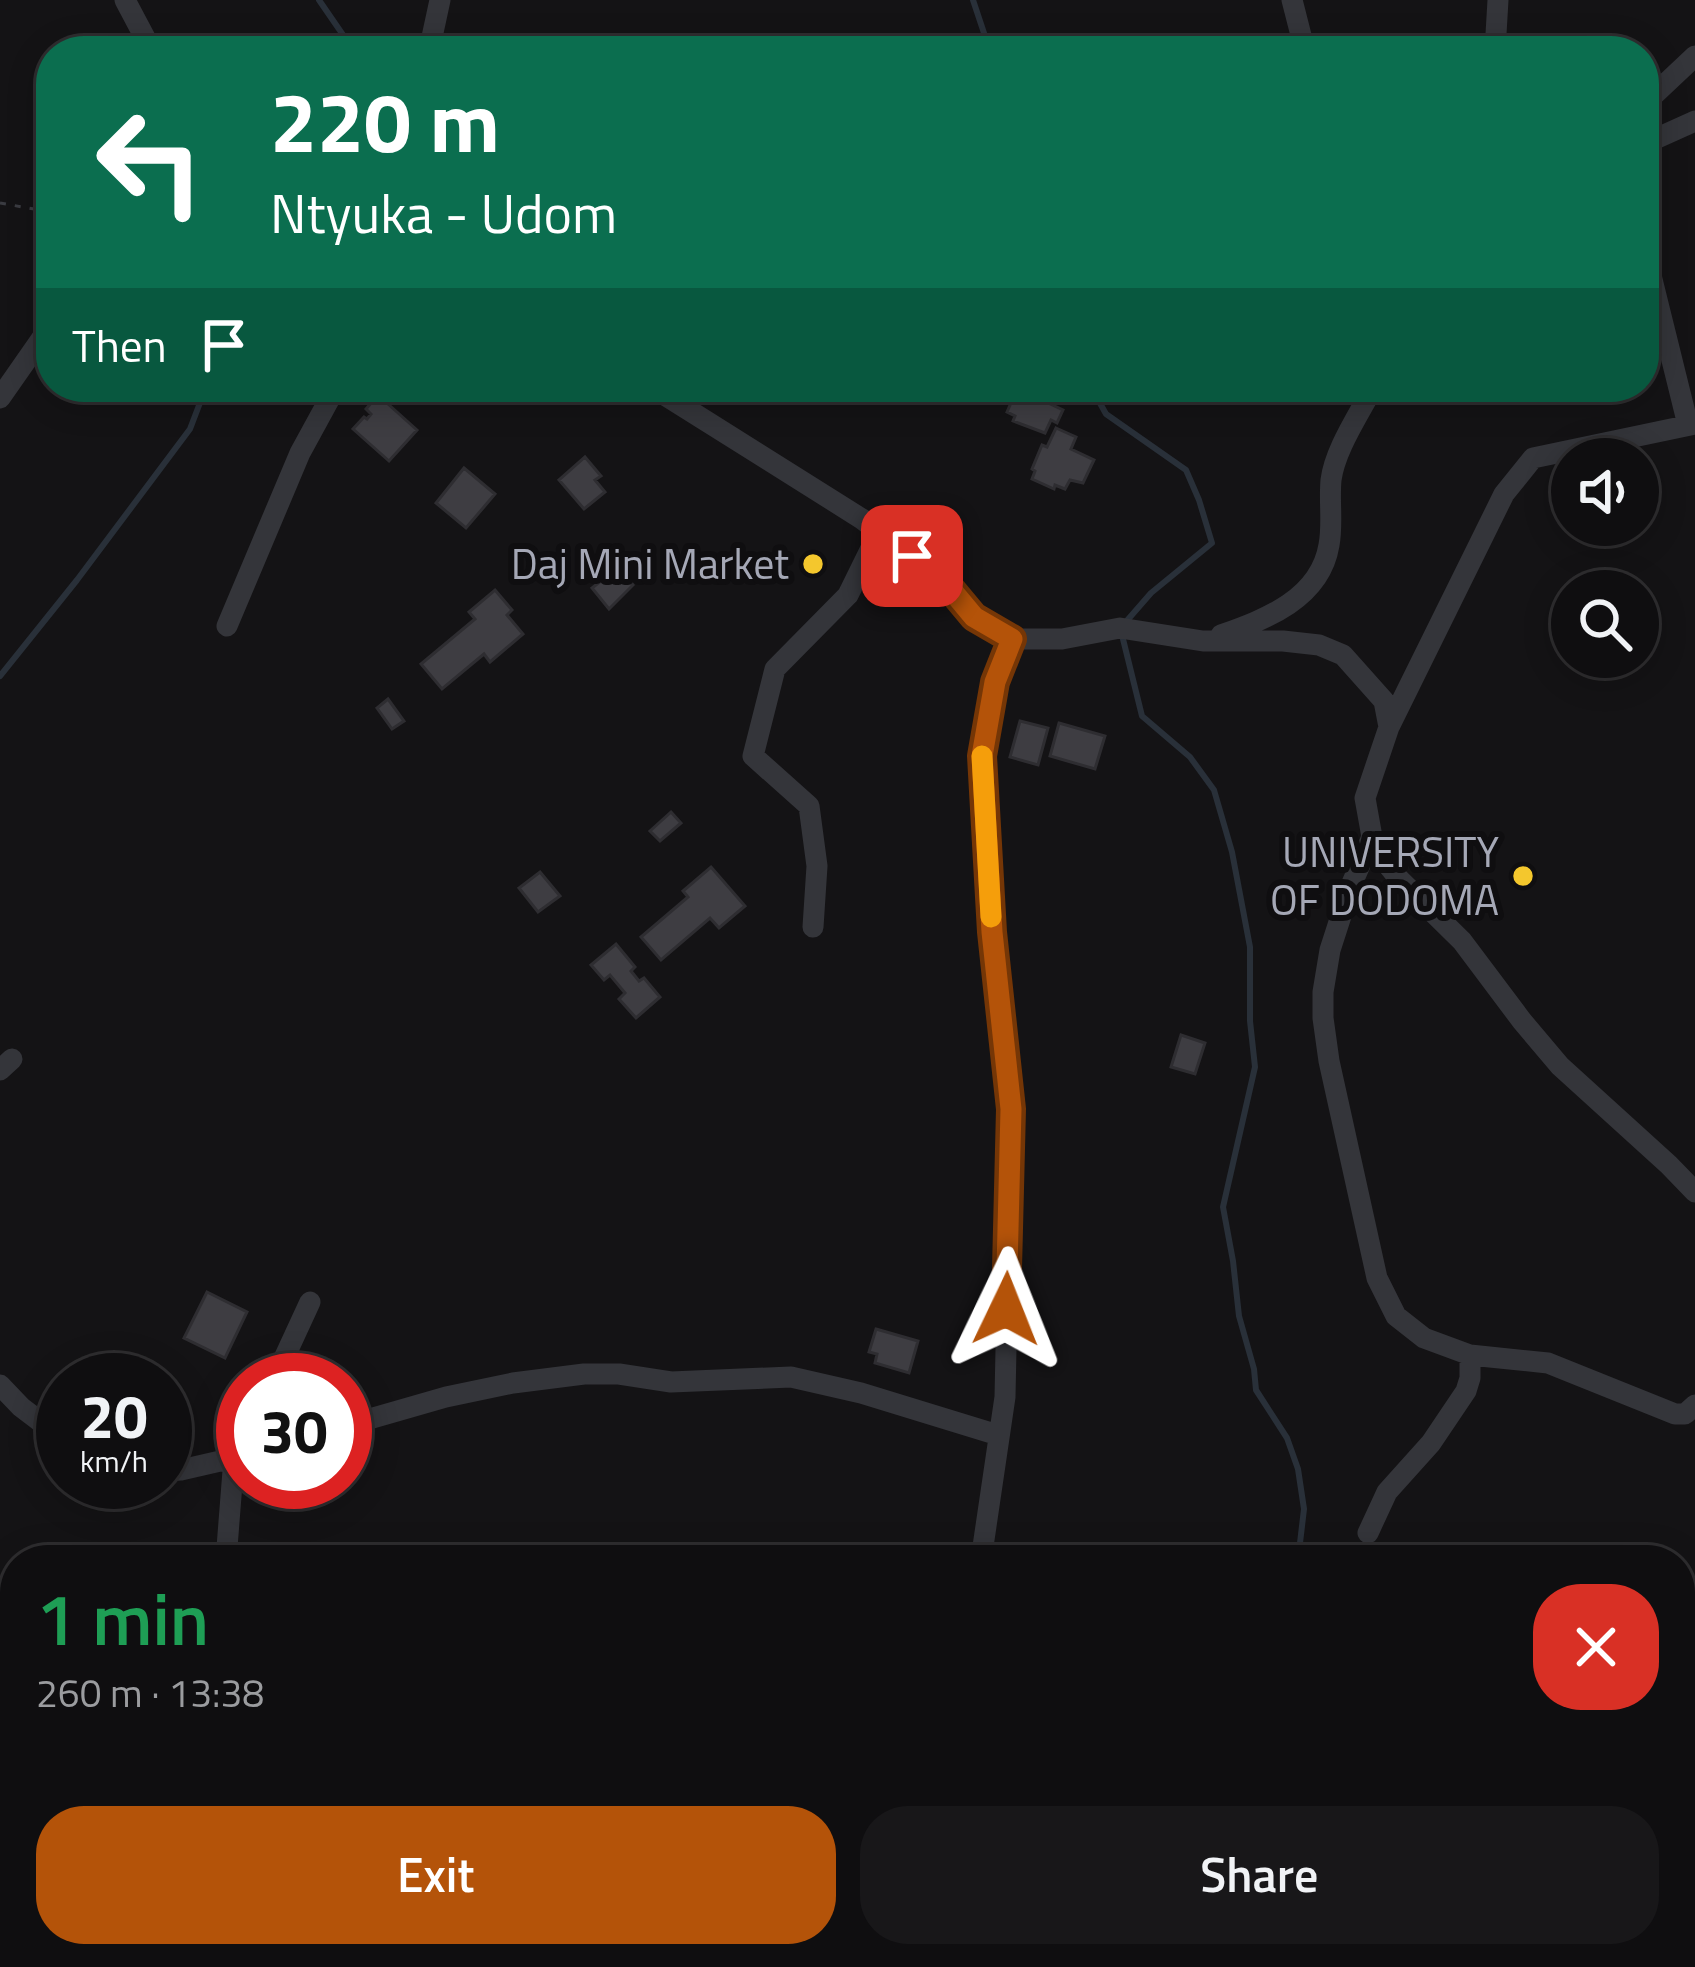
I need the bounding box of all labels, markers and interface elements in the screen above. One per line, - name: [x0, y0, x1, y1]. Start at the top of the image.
- text: 220 m: [270, 57, 500, 185]
- icon: left: [72, 84, 228, 240]
- text: Ntyuka - Udom: [270, 172, 617, 254]
- text: Then: [72, 311, 167, 379]
- icon: arrive: [191, 312, 257, 378]
- map controls: [1551, 438, 1659, 678]
- button: sound: [1551, 438, 1659, 546]
- pin: [861, 505, 963, 607]
- icon: arrive: [879, 523, 945, 589]
- place label: Daj Mini Market: [511, 531, 789, 595]
- marker: Daj Mini Market: [800, 551, 826, 577]
- button: search: [1551, 570, 1659, 678]
- place label: UNIVERSITY OF DODOMA: [1270, 819, 1499, 931]
- marker: UNIVERSITY OF DODOMA: [1510, 863, 1536, 889]
- position arrow: [943, 1246, 1069, 1372]
- speed limit sign: 30: [216, 1353, 372, 1509]
- text: 20: [80, 1370, 148, 1461]
- text: km/h: [80, 1438, 148, 1484]
- text: 1 min: [36, 1563, 209, 1673]
- button: close: [1533, 1584, 1659, 1710]
- text: 260 m · 13:38: [36, 1663, 264, 1722]
- button: Exit: [36, 1806, 836, 1944]
- button: Share: [860, 1806, 1659, 1944]

